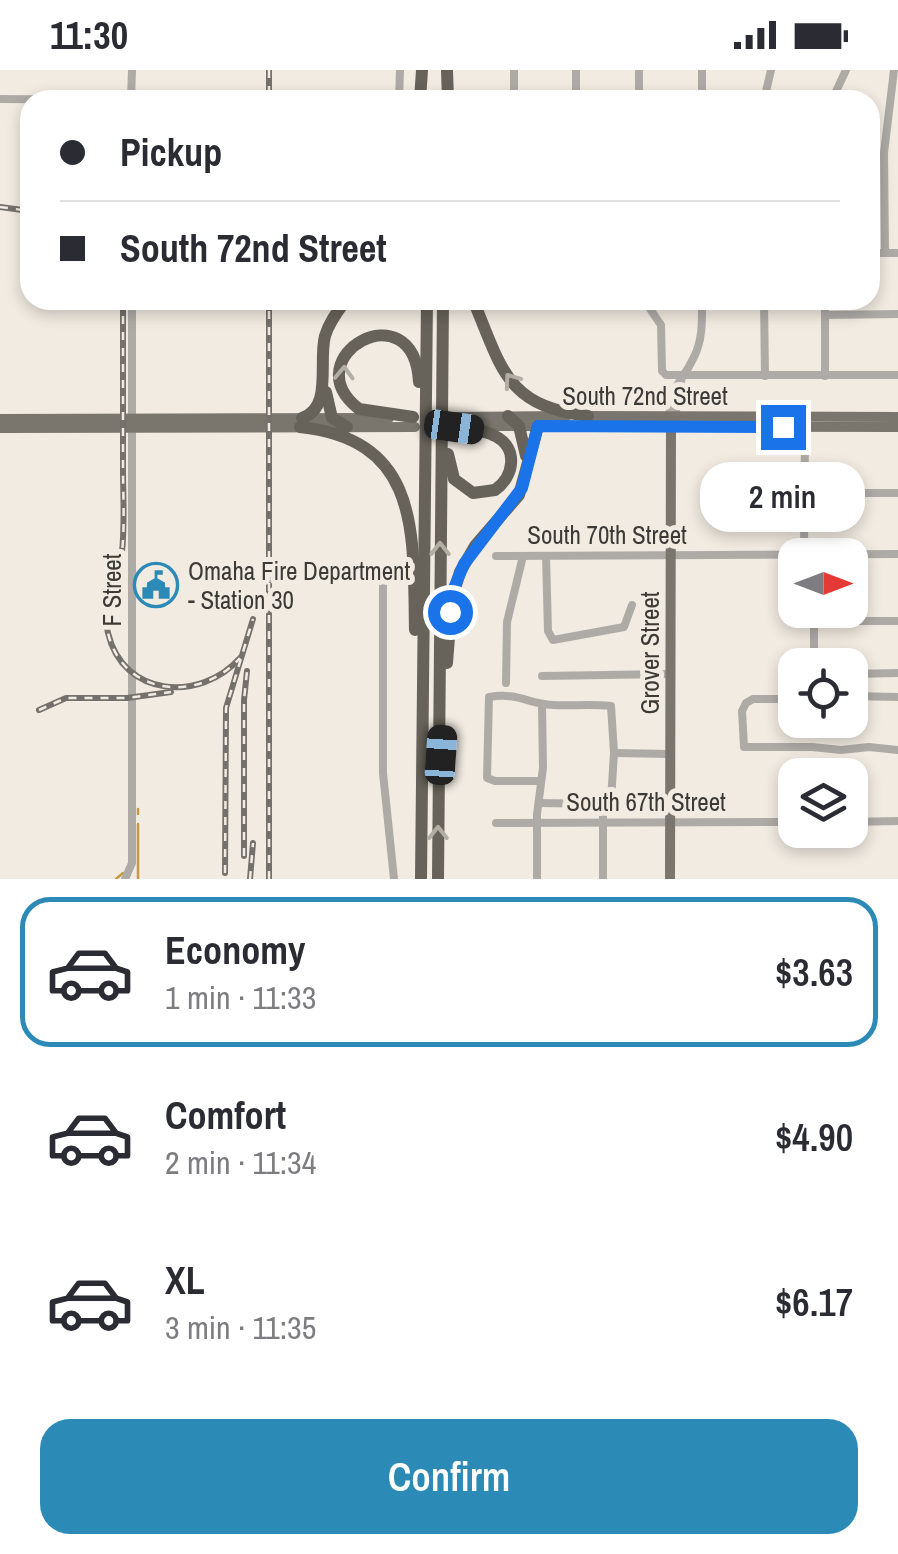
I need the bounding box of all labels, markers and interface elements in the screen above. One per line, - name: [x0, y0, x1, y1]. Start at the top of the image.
- text: 11:30: [50, 10, 128, 61]
- text: Pickup: [120, 127, 222, 178]
- text: South 72nd Street: [120, 223, 387, 274]
- one-way arrow: [333, 365, 354, 380]
- one-way arrow: [506, 373, 523, 391]
- street label: South 72nd Street: [562, 379, 728, 413]
- route end: [761, 405, 806, 450]
- car: [422, 408, 486, 446]
- callout: 2 min: [700, 462, 866, 532]
- text: 2 min: [749, 475, 816, 518]
- street label: South 70th Street: [527, 518, 687, 552]
- north arrow: [778, 538, 868, 628]
- map controls: [778, 538, 868, 848]
- one-way arrow: [429, 541, 451, 556]
- street label: F Street: [95, 553, 129, 626]
- place label: Omaha Fire Department - Station 30: [188, 554, 410, 617]
- public building icon: Omaha Fire Department - Station 30: [133, 562, 179, 608]
- route start: [428, 590, 473, 635]
- street label: Grover Street: [633, 591, 667, 715]
- button: locate: [778, 648, 868, 738]
- car: [424, 724, 458, 786]
- button: layers: [778, 758, 868, 848]
- street label: South 67th Street: [566, 785, 726, 819]
- one-way arrow: [428, 824, 449, 840]
- text: Economy: [165, 925, 305, 976]
- icon: car: [45, 927, 135, 1017]
- text: $3.63: [775, 947, 853, 998]
- text: 1 min · 11:33: [165, 976, 316, 1019]
- text: Comfort: [165, 1090, 286, 1141]
- icon: car: [45, 1092, 135, 1182]
- text: $4.90: [775, 1112, 853, 1163]
- text: 2 min · 11:34: [165, 1141, 316, 1184]
- text: XL: [165, 1255, 205, 1306]
- icon: car: [45, 1257, 135, 1347]
- text: $6.17: [775, 1277, 853, 1328]
- text: 3 min · 11:35: [165, 1306, 316, 1349]
- button: Confirm: [40, 1419, 858, 1534]

